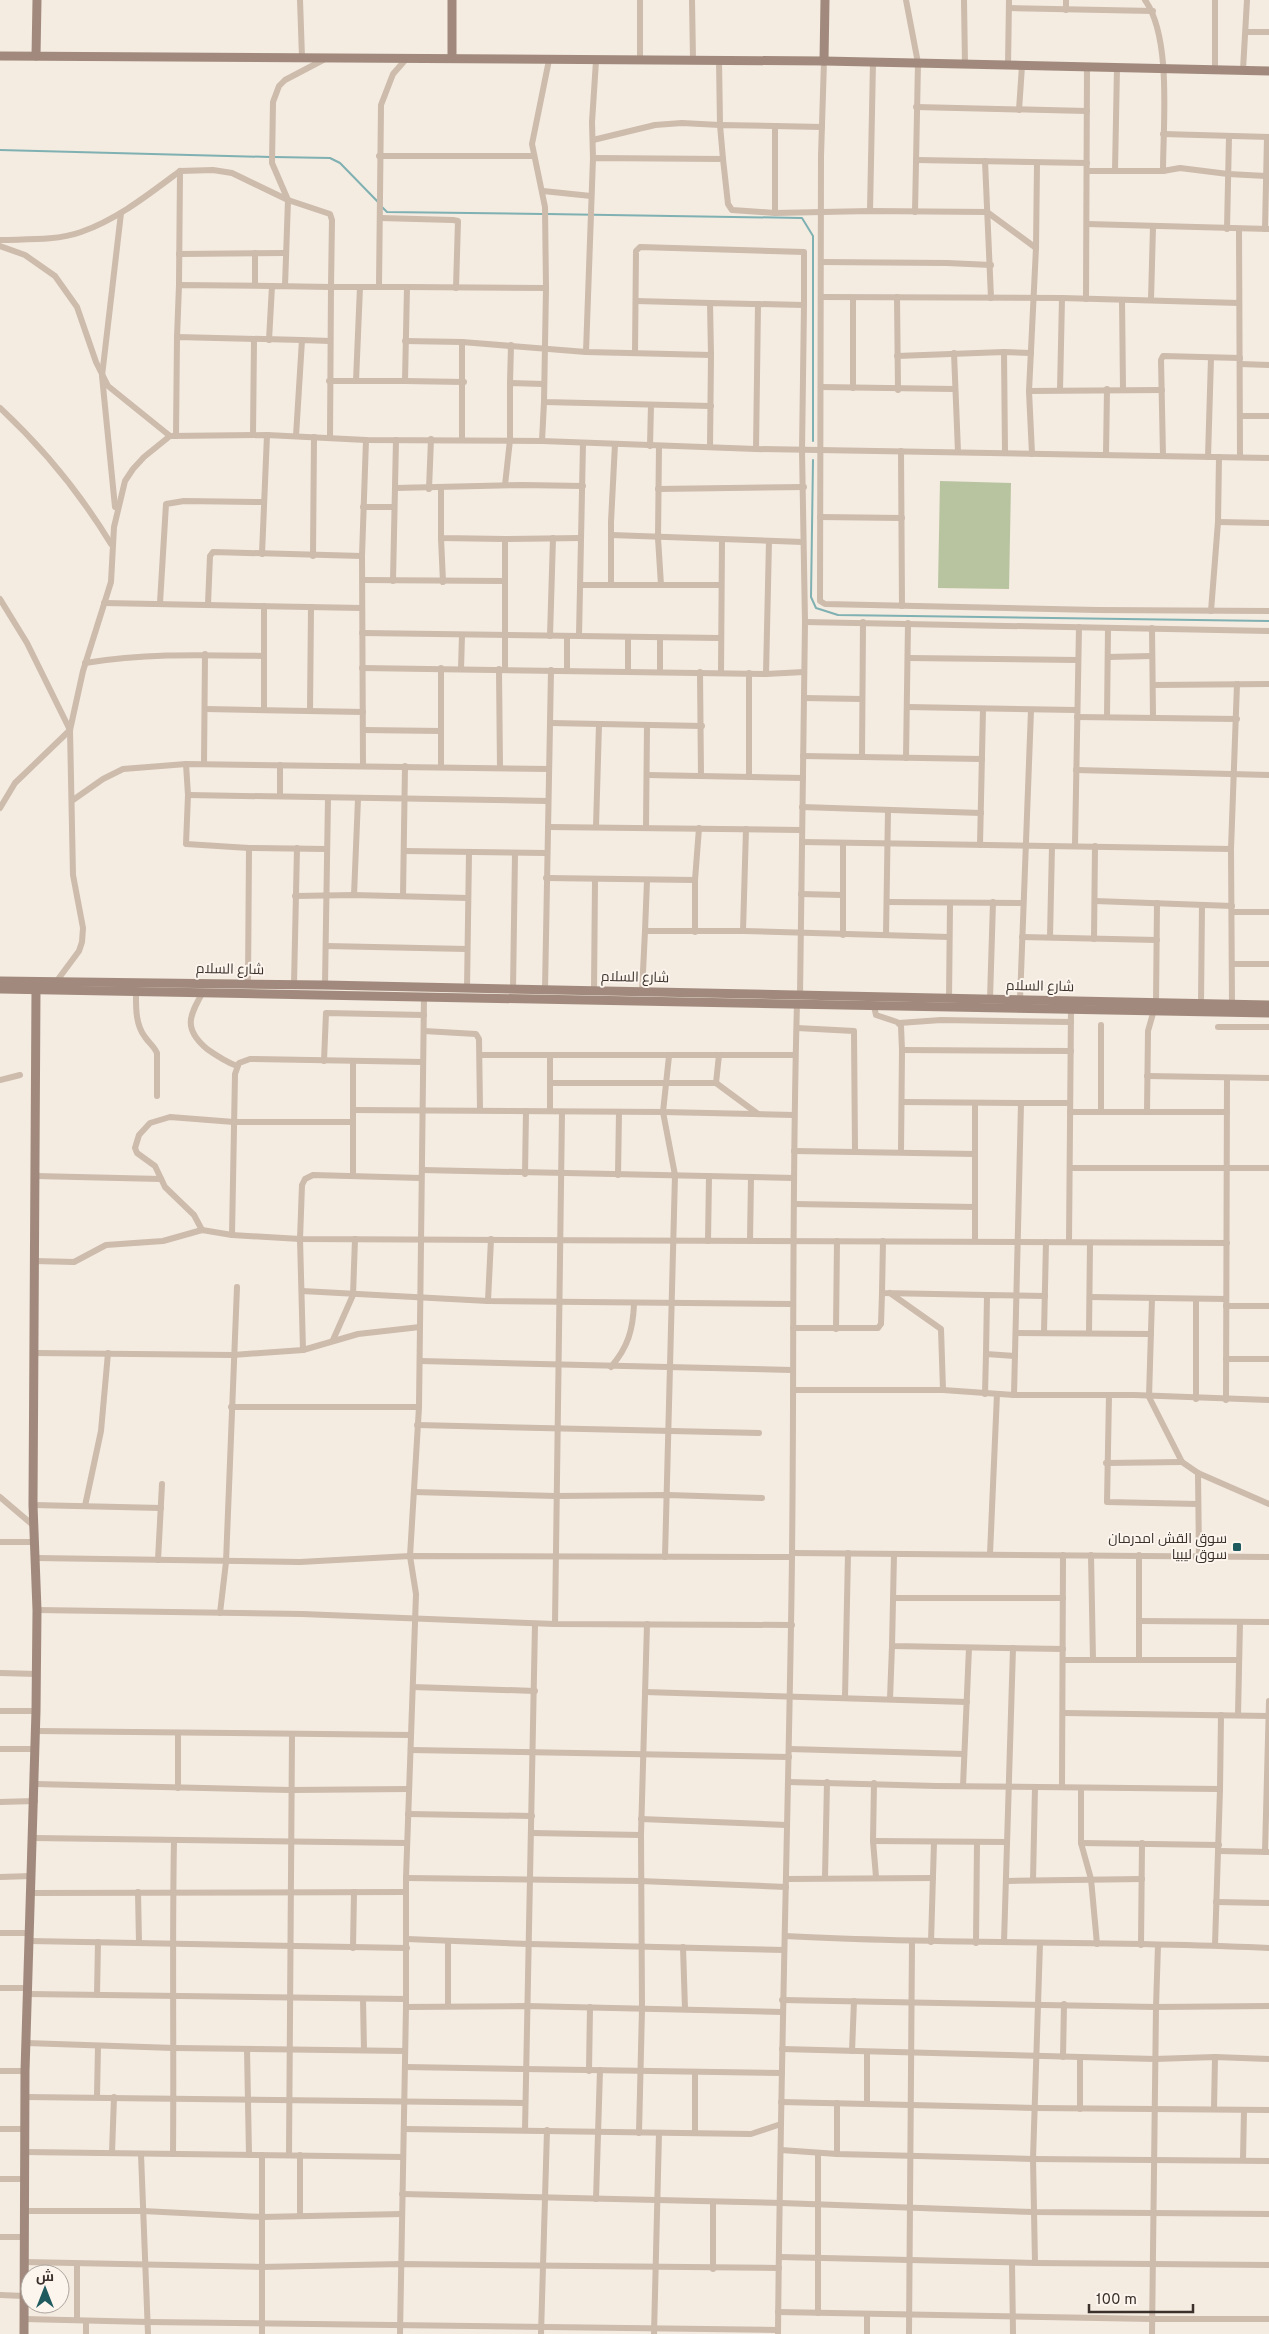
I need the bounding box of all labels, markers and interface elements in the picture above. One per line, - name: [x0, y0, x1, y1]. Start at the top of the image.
- street label: شارع السلام: [196, 961, 264, 979]
- street label: شارع السلام: [601, 969, 669, 987]
- street label: شارع السلام: [1006, 978, 1074, 996]
- place label: سوق القش امدرمان سوق ليبيا: [1108, 1531, 1227, 1564]
- marker: سوق القش امدرمان سوق ليبيا: [1231, 1541, 1243, 1553]
- north arrow: [20, 2264, 70, 2314]
- text: ش: [36, 2268, 54, 2286]
- scale bar: [1089, 2282, 1193, 2314]
- text: 100 m: [1096, 2291, 1137, 2310]

